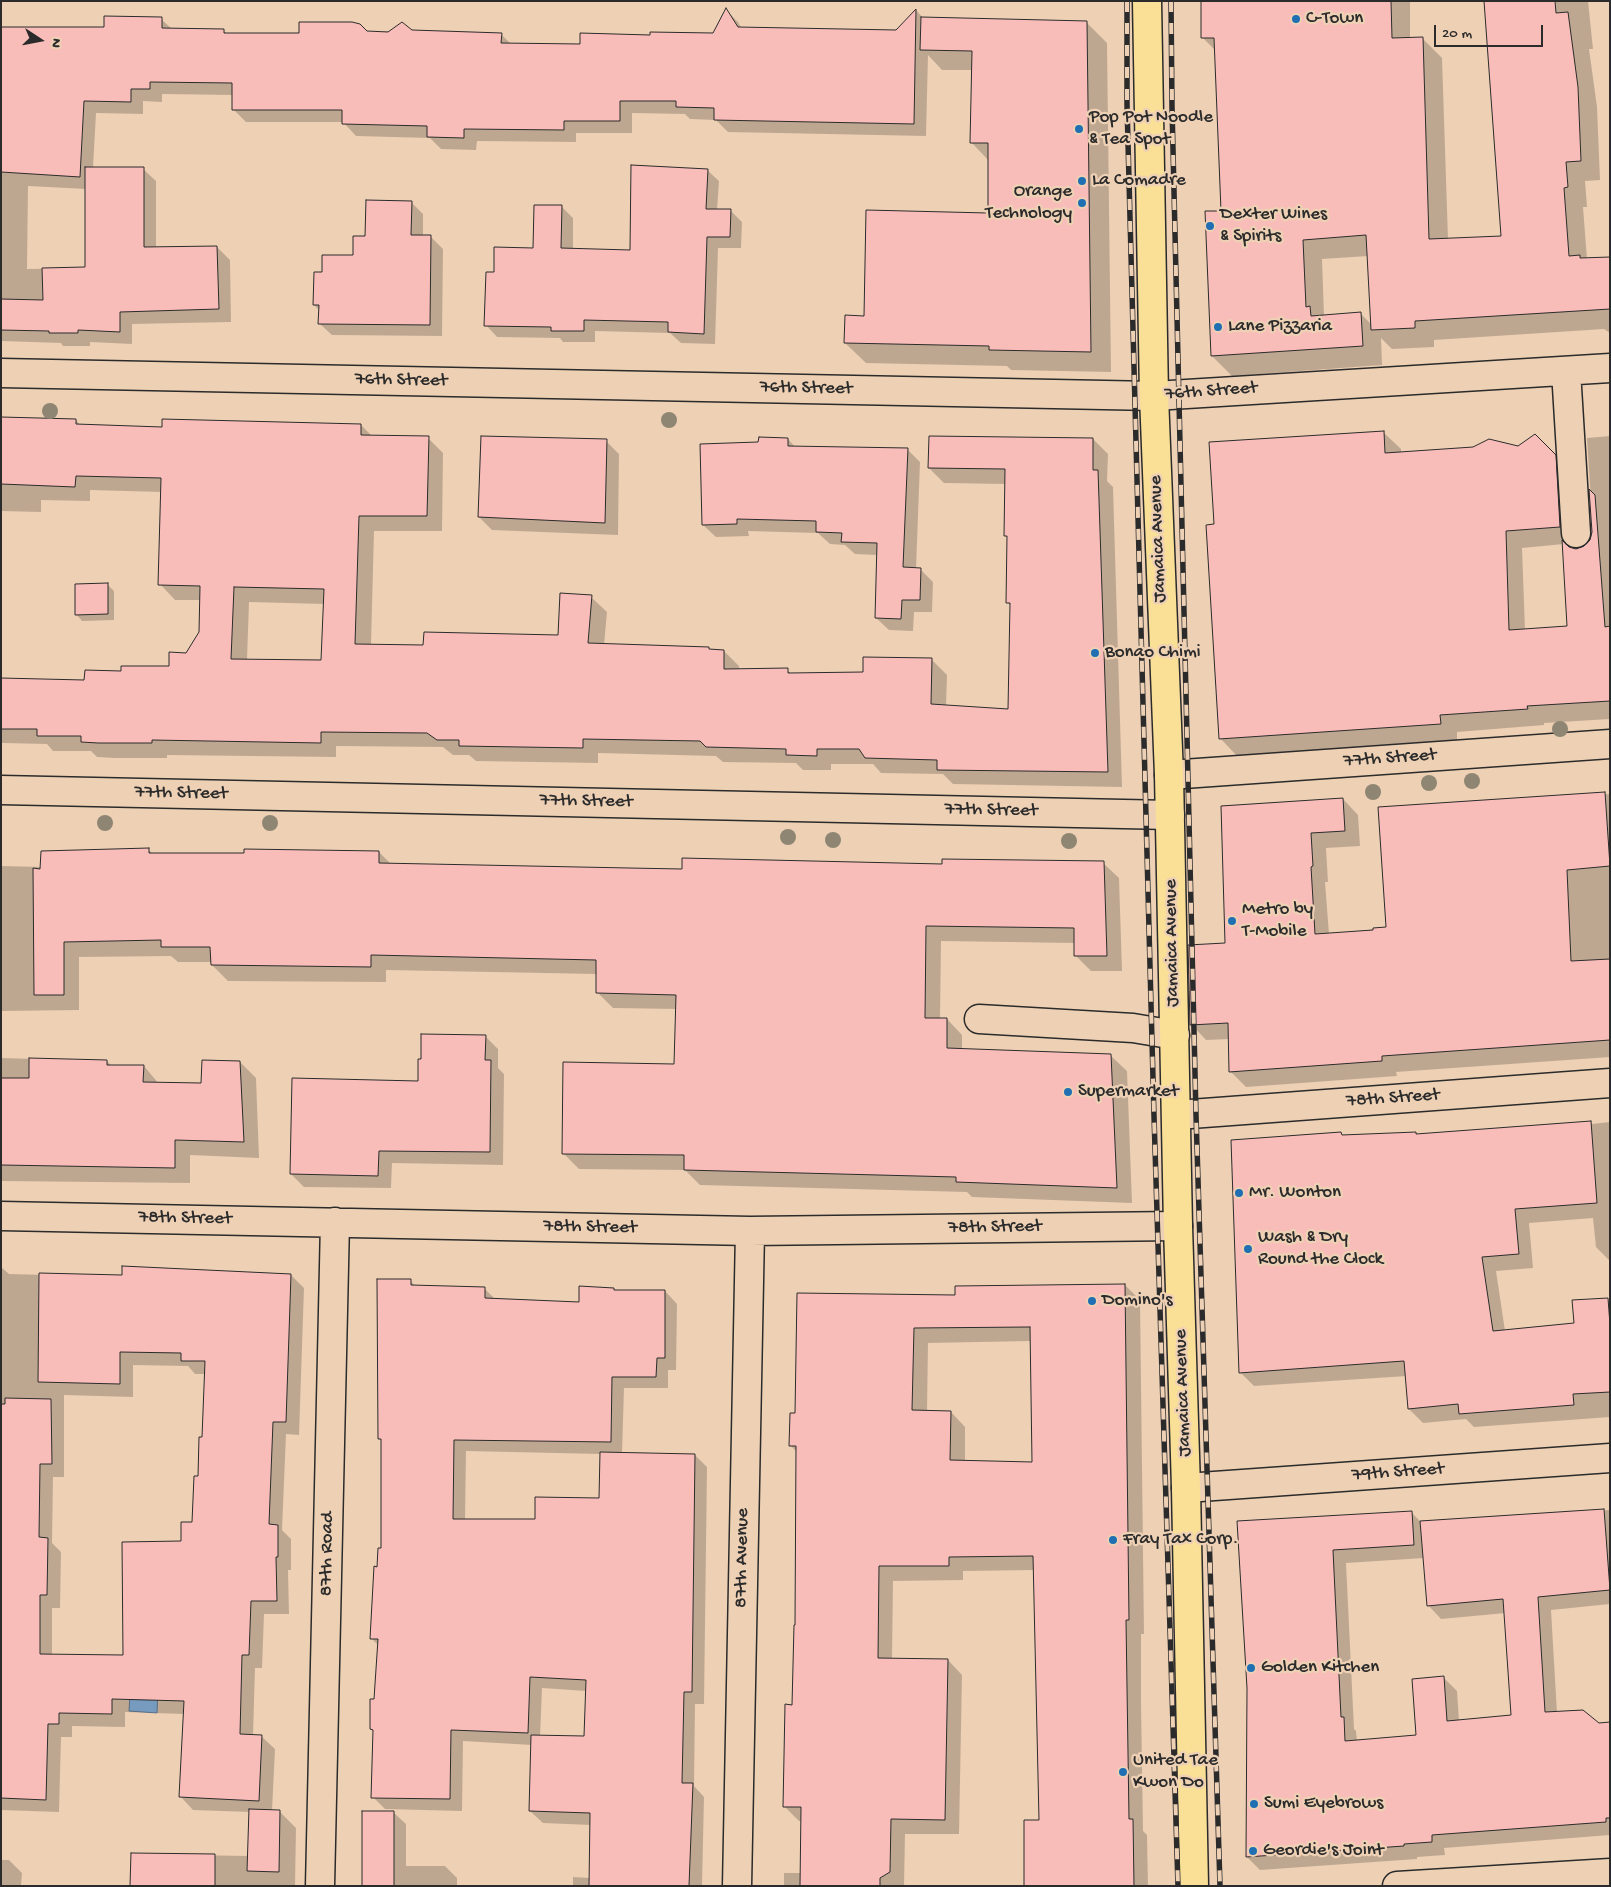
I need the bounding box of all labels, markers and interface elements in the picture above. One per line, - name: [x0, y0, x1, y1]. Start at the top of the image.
- place label: C-Town: [1306, 8, 1363, 30]
- marker: C-Town: [1290, 13, 1302, 25]
- north arrow: [15, 15, 65, 65]
- scale bar: [1436, 15, 1545, 47]
- text: 20 m: [1442, 25, 1472, 43]
- text: N: [46, 37, 64, 49]
- place label: Pop Pot Noodle & Tea Spot: [1089, 107, 1213, 151]
- marker: Pop Pot Noodle & Tea Spot: [1073, 123, 1085, 135]
- place label: La Comadre: [1092, 170, 1186, 192]
- marker: La Comadre: [1076, 175, 1088, 187]
- place label: Orange Technology: [985, 181, 1072, 225]
- marker: Orange Technology: [1076, 197, 1088, 209]
- place label: Dexter Wines & Spirits: [1220, 204, 1327, 248]
- marker: Dexter Wines & Spirits: [1204, 220, 1216, 232]
- place label: Lane Pizzaria: [1228, 316, 1332, 338]
- marker: Lane Pizzaria: [1212, 321, 1224, 333]
- street label: 76th Street: [354, 369, 448, 393]
- street label: 76th Street: [759, 377, 853, 401]
- street label: 76th Street: [1164, 377, 1258, 407]
- street label: Jamaica Avenue: [1145, 475, 1173, 603]
- place label: Bonao Chimi: [1105, 642, 1201, 664]
- marker: Bonao Chimi: [1089, 647, 1101, 659]
- street label: 77th Street: [1343, 744, 1437, 774]
- street label: 77th Street: [134, 782, 228, 806]
- street label: 77th Street: [539, 790, 633, 814]
- street label: 77th Street: [944, 799, 1038, 823]
- street label: Jamaica Avenue: [1160, 879, 1186, 1007]
- place label: Metro by T-Mobile: [1242, 899, 1313, 943]
- marker: Metro by T-Mobile: [1226, 915, 1238, 927]
- place label: Supermarket: [1078, 1081, 1178, 1103]
- street label: 78th Street: [1346, 1084, 1440, 1114]
- marker: Supermarket: [1062, 1086, 1074, 1098]
- place label: Mr. Wonton: [1249, 1182, 1341, 1204]
- marker: Mr. Wonton: [1233, 1187, 1245, 1199]
- street label: 78th Street: [138, 1207, 232, 1231]
- street label: 78th Street: [543, 1216, 637, 1240]
- street label: 78th Street: [948, 1216, 1042, 1240]
- place label: Wash & Dry Round the Clock: [1258, 1227, 1383, 1271]
- marker: Wash & Dry Round the Clock: [1242, 1243, 1254, 1255]
- place label: Domino's: [1102, 1290, 1173, 1312]
- marker: Domino's: [1086, 1295, 1098, 1307]
- street label: Jamaica Avenue: [1170, 1329, 1198, 1457]
- street label: 79th Street: [1351, 1458, 1445, 1488]
- street label: 87th Avenue: [731, 1508, 755, 1608]
- street label: 87th Road: [316, 1512, 340, 1596]
- place label: Fray Tax Corp.: [1123, 1529, 1238, 1551]
- marker: Fray Tax Corp.: [1107, 1534, 1119, 1546]
- place label: Golden Kitchen: [1261, 1657, 1379, 1679]
- marker: Golden Kitchen: [1245, 1662, 1257, 1674]
- place label: United Tae Kwon Do: [1133, 1750, 1218, 1794]
- marker: United Tae Kwon Do: [1117, 1766, 1129, 1778]
- place label: Sumi Eyebrows: [1264, 1793, 1383, 1815]
- marker: Sumi Eyebrows: [1248, 1798, 1260, 1810]
- place label: Geordie's Joint: [1263, 1840, 1384, 1862]
- marker: Geordie's Joint: [1247, 1845, 1259, 1857]

